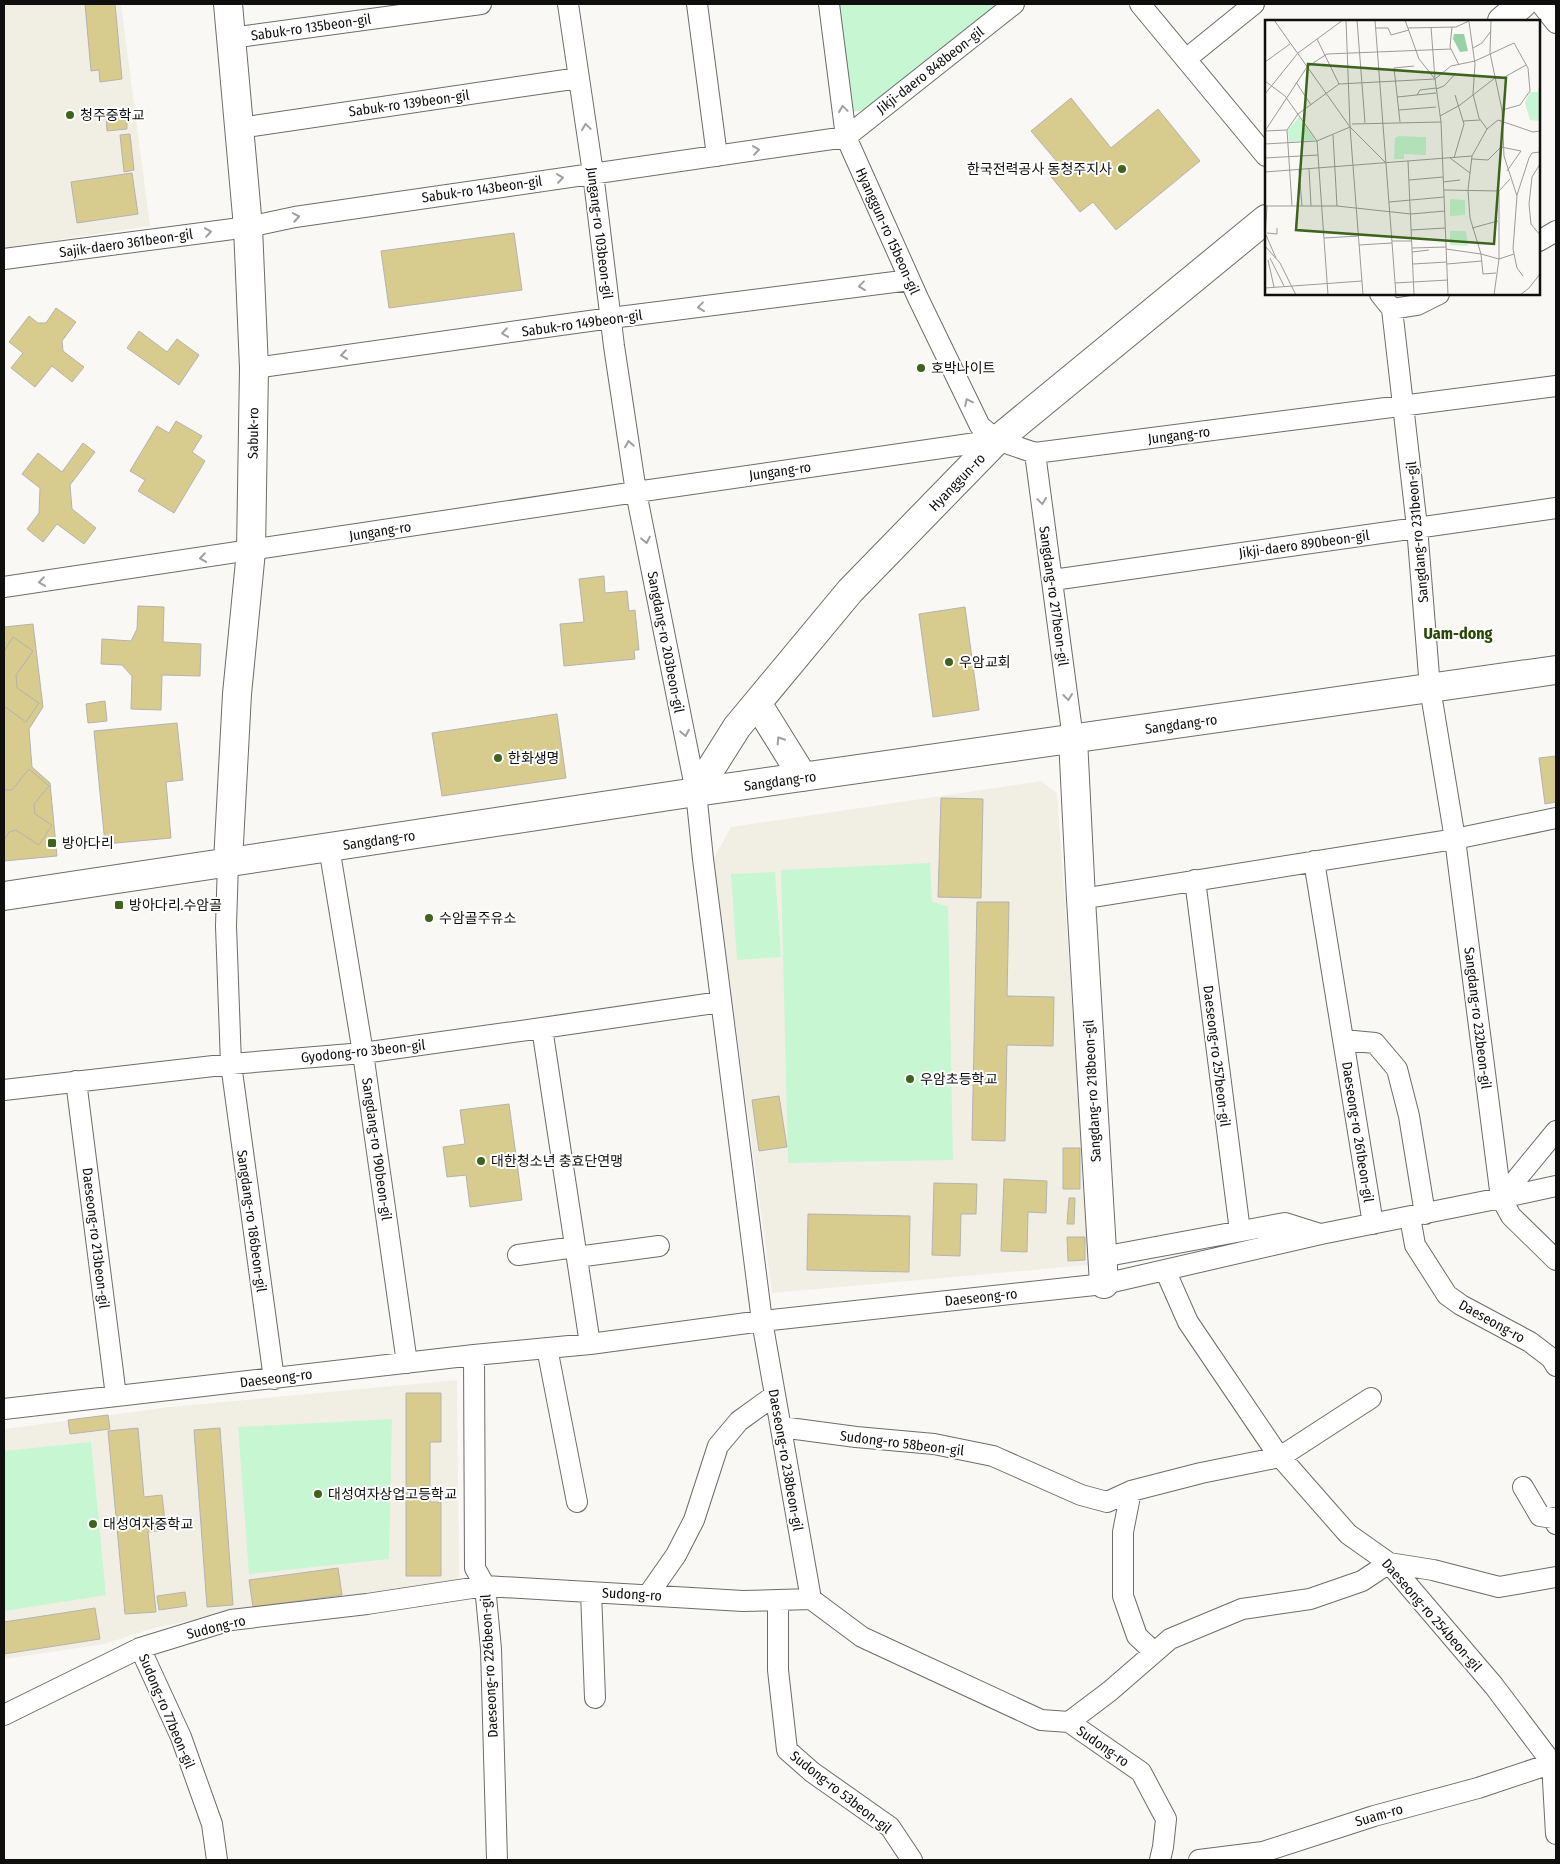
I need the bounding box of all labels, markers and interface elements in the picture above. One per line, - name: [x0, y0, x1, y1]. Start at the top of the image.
- street label: Sabuk-ro 135beon-gil: [250, 11, 373, 44]
- inset map: [1265, 20, 1540, 295]
- street label: Jikji-daero 848beon-gil: [873, 23, 988, 118]
- street label: Sabuk-ro 139beon-gil: [348, 87, 471, 120]
- one-way arrow: [838, 105, 848, 113]
- place label: 청주중학교: [80, 107, 145, 124]
- marker: 청주중학교: [64, 109, 76, 121]
- one-way arrow: [581, 122, 592, 130]
- one-way arrow: [751, 146, 760, 156]
- place label: 한국전력공사 동청주지사: [967, 161, 1112, 178]
- marker: 한국전력공사 동청주지사: [1116, 163, 1128, 175]
- street label: Hyanggun-ro 15beon-gil: [852, 165, 923, 297]
- street label: Jungang-ro 103beon-gil: [583, 166, 616, 300]
- street label: Sabuk-ro 143beon-gil: [421, 173, 544, 206]
- one-way arrow: [556, 173, 565, 183]
- one-way arrow: [291, 213, 300, 223]
- street label: Sajik-daero 361beon-gil: [58, 226, 194, 261]
- one-way arrow: [204, 227, 212, 238]
- one-way arrow: [858, 280, 866, 291]
- one-way arrow: [696, 301, 704, 312]
- street label: Sabuk-ro 149beon-gil: [521, 307, 644, 340]
- one-way arrow: [501, 327, 509, 338]
- one-way arrow: [340, 350, 348, 360]
- place label: 호박나이트: [931, 360, 996, 377]
- marker: 호박나이트: [915, 362, 927, 374]
- one-way arrow: [964, 398, 975, 407]
- street label: Sabuk-ro: [245, 407, 262, 459]
- street label: Jungang-ro: [1147, 423, 1211, 448]
- one-way arrow: [624, 439, 634, 448]
- street label: Hyanggun-ro: [926, 450, 989, 515]
- street label: Jungang-ro: [748, 459, 812, 484]
- street label: Sangdang-ro 231beon-gil: [1403, 460, 1432, 603]
- one-way arrow: [1036, 497, 1046, 506]
- street label: Jungang-ro: [348, 518, 412, 545]
- street label: Sangdang-ro 217beon-gil: [1035, 525, 1072, 667]
- street label: Jikji-daero 890beon-gil: [1238, 527, 1371, 562]
- one-way arrow: [640, 535, 650, 544]
- one-way arrow: [199, 553, 207, 563]
- street label: Sangdang-ro 203beon-gil: [643, 570, 688, 715]
- one-way arrow: [38, 576, 46, 587]
- district label: Uam-dong: [1423, 624, 1493, 643]
- place label: 우암교회: [959, 654, 1011, 671]
- marker: 우암교회: [943, 656, 955, 668]
- one-way arrow: [1062, 693, 1073, 701]
- street label: Sangdang-ro: [1144, 711, 1218, 738]
- one-way arrow: [679, 729, 689, 738]
- one-way arrow: [776, 736, 786, 745]
- place label: 한화생명: [508, 750, 560, 767]
- marker: 한화생명: [492, 752, 504, 764]
- street label: Sangdang-ro: [743, 768, 817, 795]
- street label: Sangdang-ro: [342, 827, 416, 854]
- place label: 방아다리: [62, 835, 114, 852]
- marker: 방아다리: [46, 837, 58, 849]
- place label: 방아다리.수암골: [129, 897, 222, 914]
- marker: 방아다리.수암골: [113, 899, 125, 911]
- place label: 수암골주유소: [439, 910, 516, 927]
- marker: 수암골주유소: [423, 912, 435, 924]
- street label: Sangdang-ro 232beon-gil: [1460, 946, 1495, 1090]
- street label: Daeseong-ro 257beon-gil: [1199, 984, 1234, 1128]
- street label: Sangdang-ro 218beon-gil: [1080, 1019, 1105, 1163]
- street label: Gyodong-ro 3beon-gil: [300, 1036, 426, 1066]
- street label: Daeseong-ro 261beon-gil: [1338, 1061, 1377, 1204]
- place label: 우암초등학교: [920, 1071, 997, 1088]
- marker: 우암초등학교: [904, 1073, 916, 1085]
- street label: Sangdang-ro 190beon-gil: [358, 1077, 395, 1222]
- street label: Sangdang-ro 186beon-gil: [233, 1149, 270, 1294]
- place label: 대한청소년 충효단연맹: [491, 1153, 623, 1170]
- marker: 대한청소년 충효단연맹: [475, 1155, 487, 1167]
- street label: Daeseong-ro 213beon-gil: [78, 1167, 113, 1310]
- street label: Daeseong-ro: [944, 1285, 1018, 1310]
- street label: Daeseong-ro: [1456, 1296, 1528, 1347]
- street label: Daeseong-ro: [239, 1366, 313, 1391]
- street label: Daeseong-ro 238beon-gil: [765, 1388, 806, 1533]
- street label: Sudong-ro 58beon-gil: [839, 1427, 965, 1460]
- place label: 대성여자상업고등학교: [328, 1486, 457, 1503]
- marker: 대성여자상업고등학교: [312, 1488, 324, 1500]
- place label: 대성여자중학교: [103, 1516, 193, 1533]
- marker: 대성여자중학교: [87, 1518, 99, 1530]
- street label: Daeseong-ro 254beon-gil: [1378, 1556, 1485, 1675]
- street label: Sudong-ro: [602, 1584, 662, 1605]
- street label: Daeseong-ro 226beon-gil: [477, 1594, 502, 1738]
- street label: Sudong-ro: [185, 1612, 247, 1643]
- street label: Sudong-ro 77beon-gil: [135, 1651, 198, 1771]
- street label: Sudong-ro: [1073, 1722, 1132, 1771]
- street label: Sudong-ro 53beon-gil: [787, 1748, 895, 1837]
- street label: Suam-ro: [1353, 1801, 1405, 1830]

